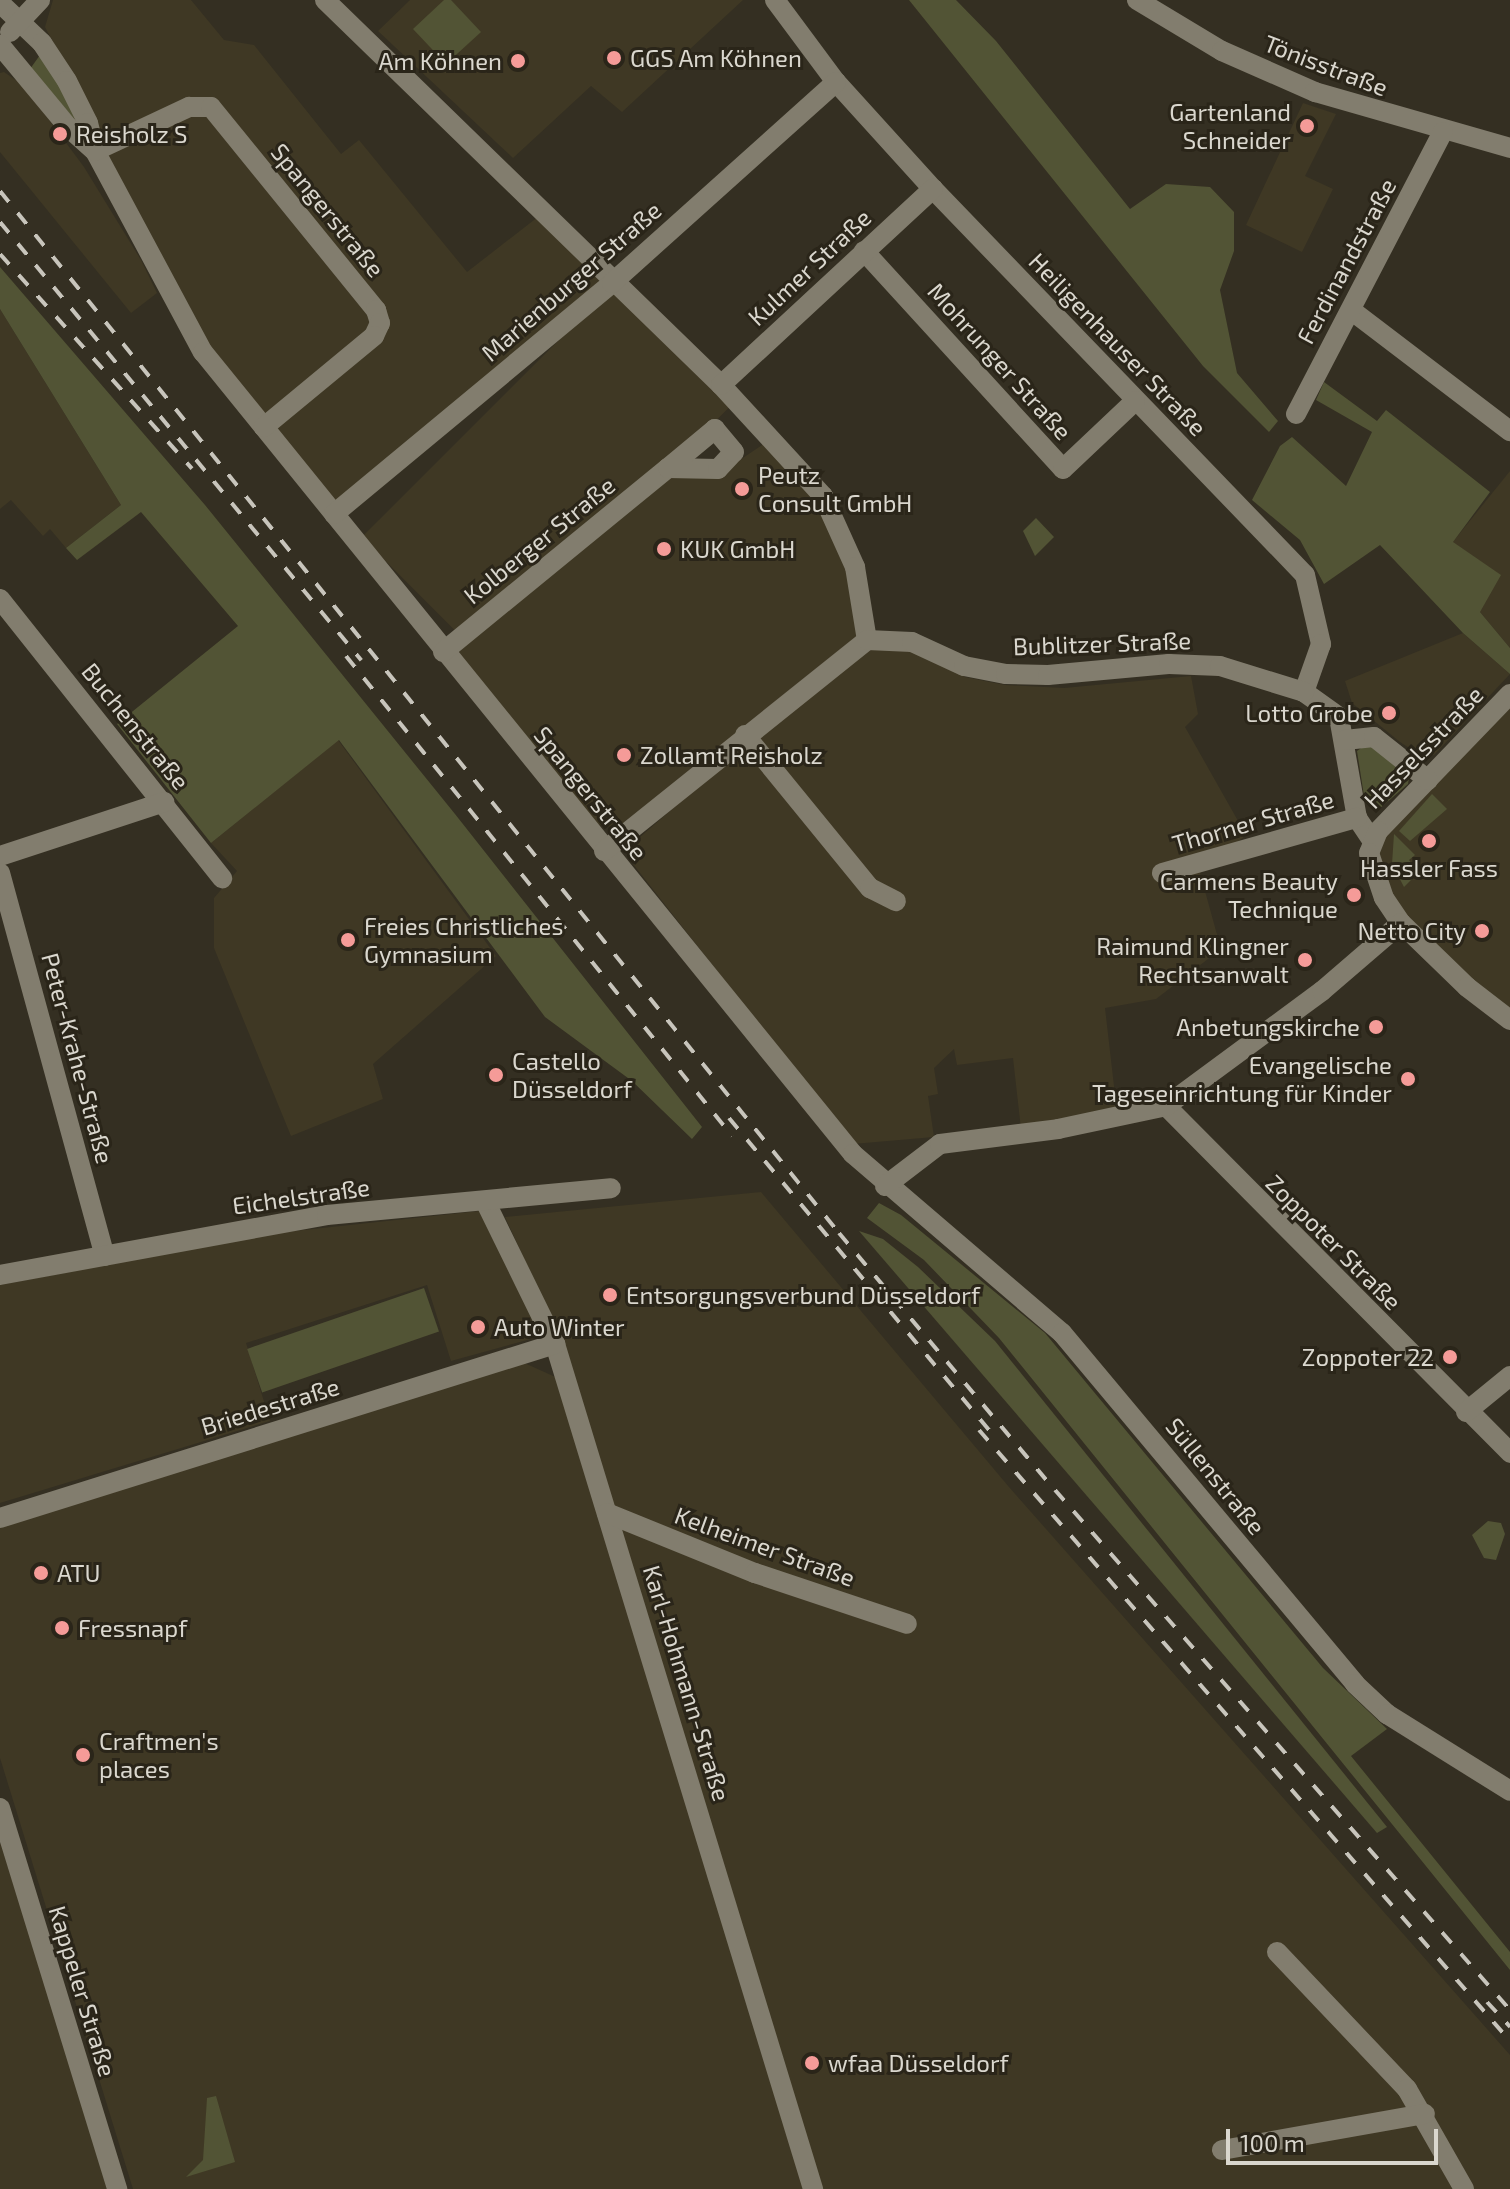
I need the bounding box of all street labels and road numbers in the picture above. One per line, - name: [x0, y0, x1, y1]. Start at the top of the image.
- street label: Tönisstraße: [1260, 28, 1392, 102]
- street label: Spangerstraße: [265, 137, 391, 283]
- street label: Ferdinandstraße: [1290, 174, 1402, 348]
- street label: Marienburger Straße: [475, 195, 667, 367]
- street label: Kulmer Straße: [741, 203, 877, 331]
- street label: Heiligenhauser Straße: [1023, 246, 1213, 442]
- street label: Mohrunger Straße: [922, 277, 1078, 445]
- street label: Kolberger Straße: [458, 470, 620, 610]
- street label: Bublitzer Straße: [1012, 625, 1192, 661]
- street label: Buchenstraße: [76, 657, 196, 795]
- street label: Hasselsstraße: [1357, 680, 1489, 814]
- street label: Spangerstraße: [528, 720, 654, 866]
- street label: Thorner Straße: [1169, 784, 1337, 858]
- street label: Peter-Krahe-Straße: [36, 950, 120, 1166]
- street label: Zoppoter Straße: [1260, 1168, 1408, 1316]
- street label: Eichelstraße: [231, 1172, 371, 1220]
- street label: Briedestraße: [197, 1371, 343, 1441]
- street label: Süllenstraße: [1160, 1412, 1272, 1540]
- street label: Kelheimer Straße: [671, 1500, 859, 1592]
- street label: Karl-Hohmann-Straße: [637, 1562, 737, 1804]
- street label: Kappeler Straße: [43, 1902, 123, 2080]

